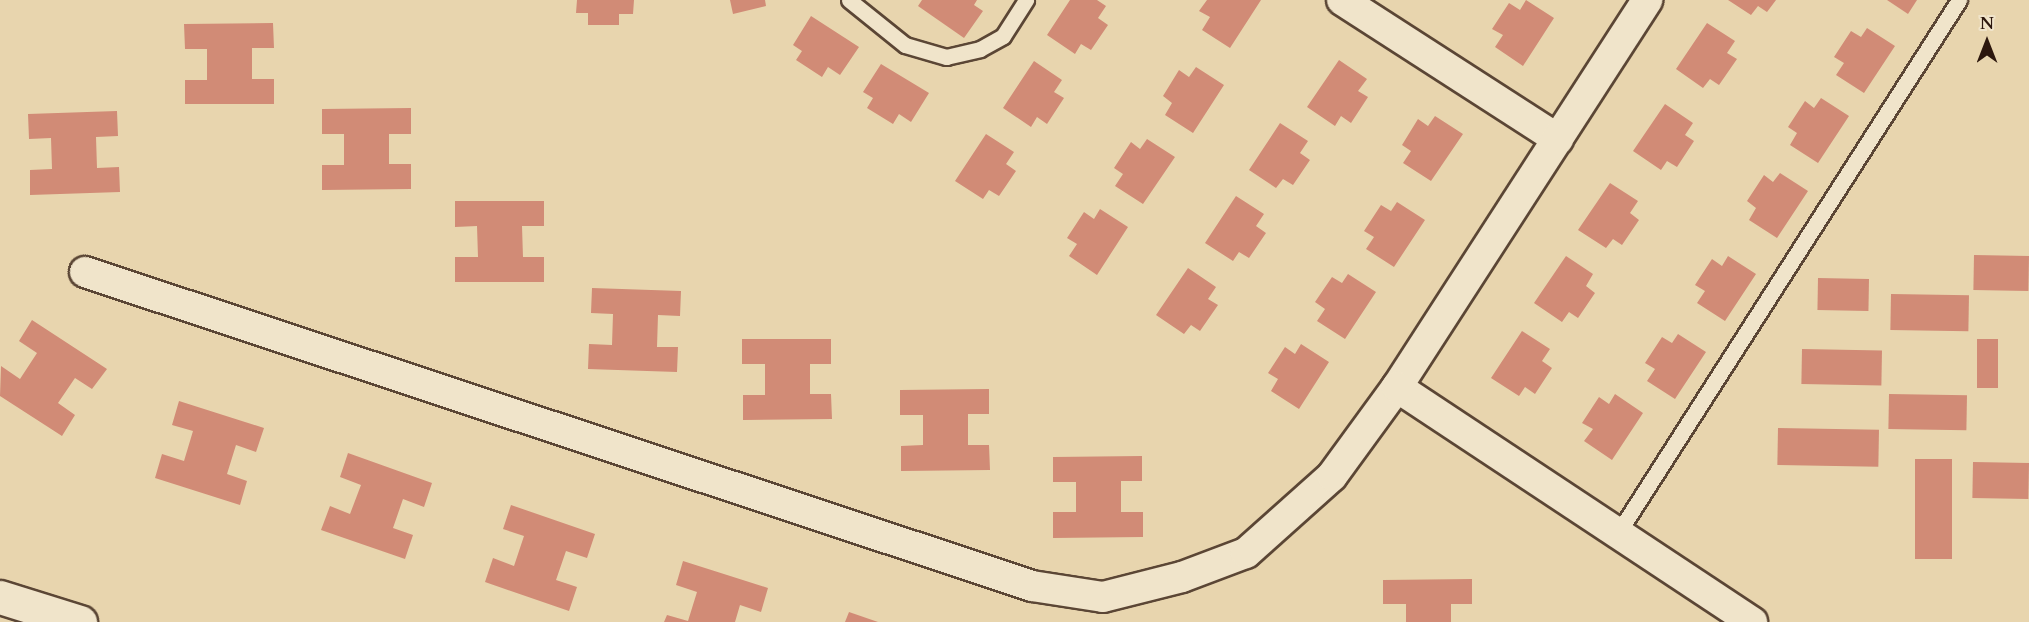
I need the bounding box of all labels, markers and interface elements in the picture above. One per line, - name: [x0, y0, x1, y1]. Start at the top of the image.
- north arrow: [1957, 12, 2017, 72]
- text: N: [1980, 13, 1994, 35]

